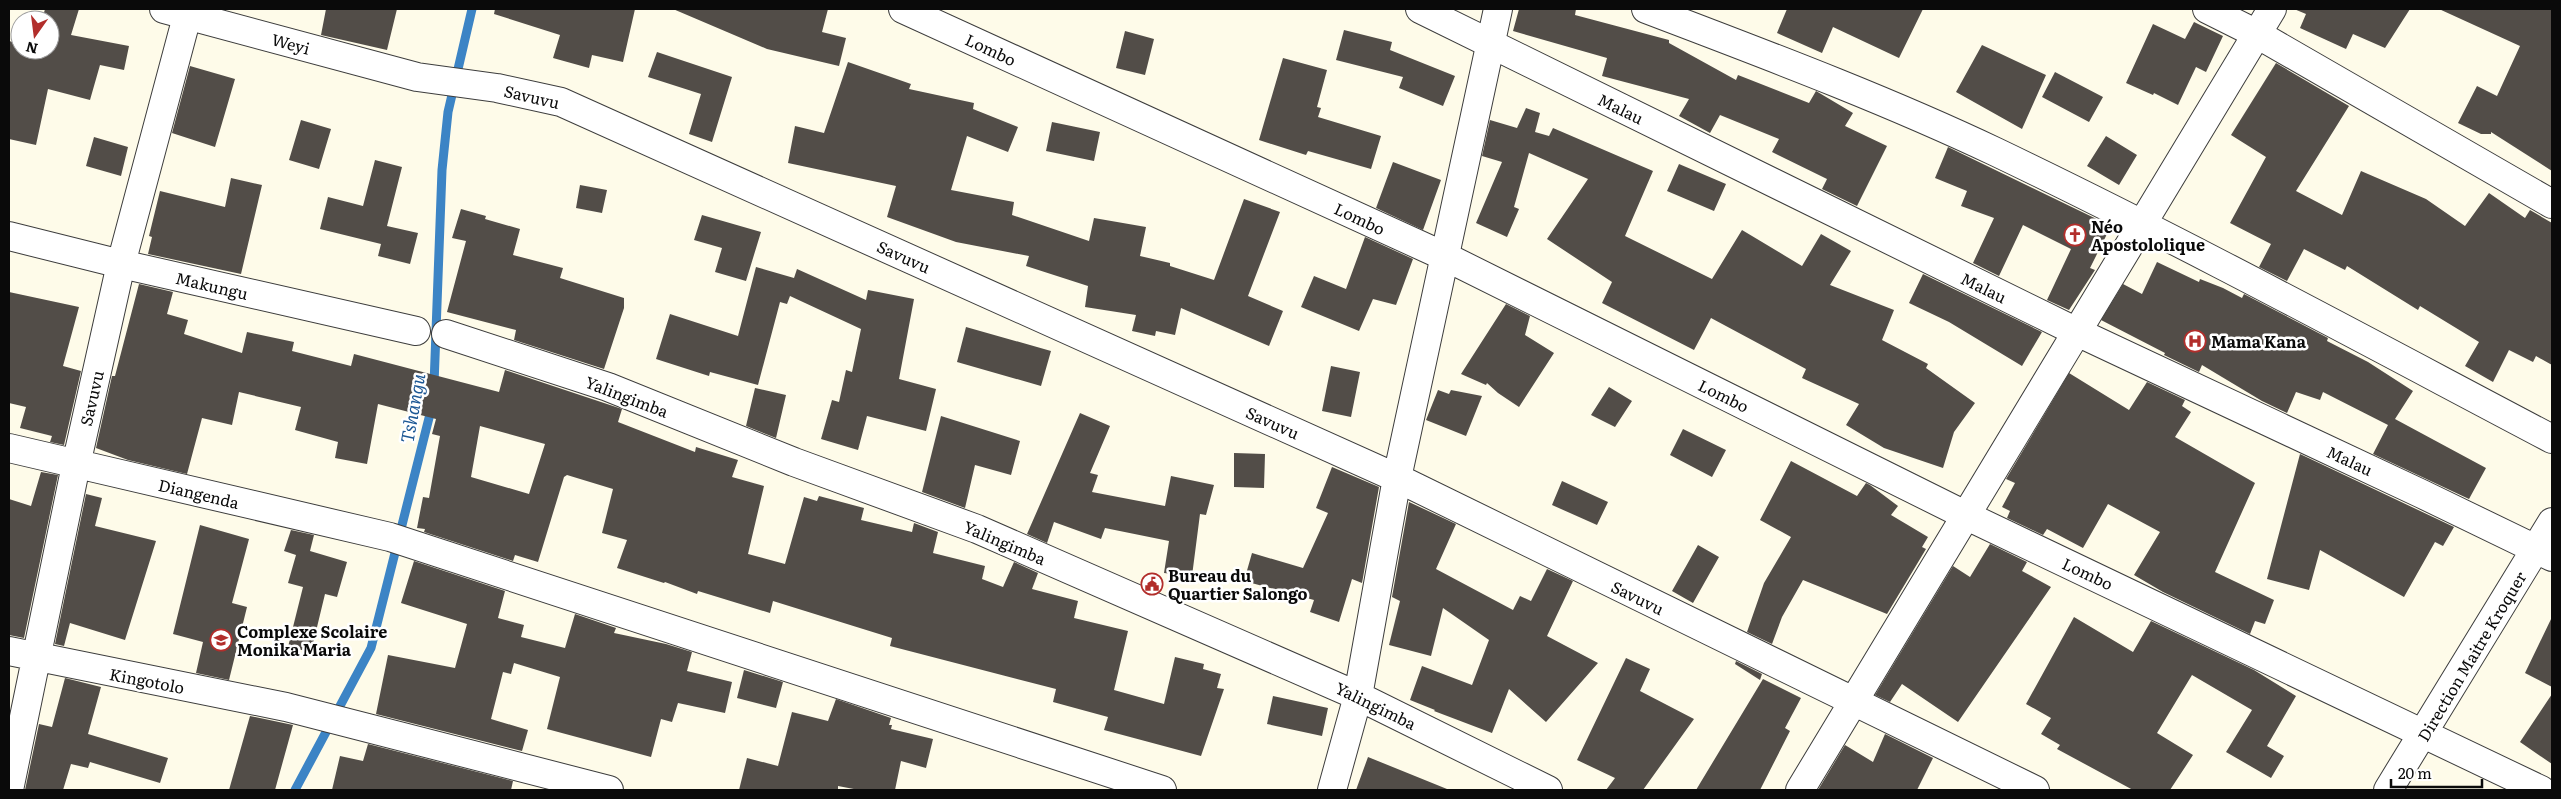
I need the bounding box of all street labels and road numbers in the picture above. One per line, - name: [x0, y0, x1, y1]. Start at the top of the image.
- street label: Weyi: [269, 26, 313, 60]
- street label: Lombo: [962, 27, 1020, 71]
- street label: Savuvu: [502, 78, 562, 114]
- street label: Malau: [1594, 87, 1648, 129]
- street label: Lombo: [1331, 196, 1389, 240]
- street label: Savuvu: [873, 234, 935, 278]
- street label: Makungu: [173, 265, 251, 305]
- street label: Malau: [1957, 266, 2011, 308]
- street label: Savuvu: [73, 368, 109, 428]
- street label: Yalingimba: [582, 369, 672, 423]
- street label: Lombo: [1695, 372, 1753, 418]
- street label: Savuvu: [1242, 400, 1304, 444]
- street label: Malau: [2323, 439, 2377, 481]
- street label: Diangenda: [156, 472, 242, 514]
- street label: Yalingimba: [960, 514, 1050, 570]
- street label: Lombo: [2059, 551, 2117, 595]
- street label: Direction Maitre Kroquer: [2411, 566, 2532, 746]
- street label: Savuvu: [1608, 574, 1668, 620]
- street label: Kingotolo: [107, 661, 187, 699]
- street label: Yalingimba: [1331, 675, 1421, 735]

